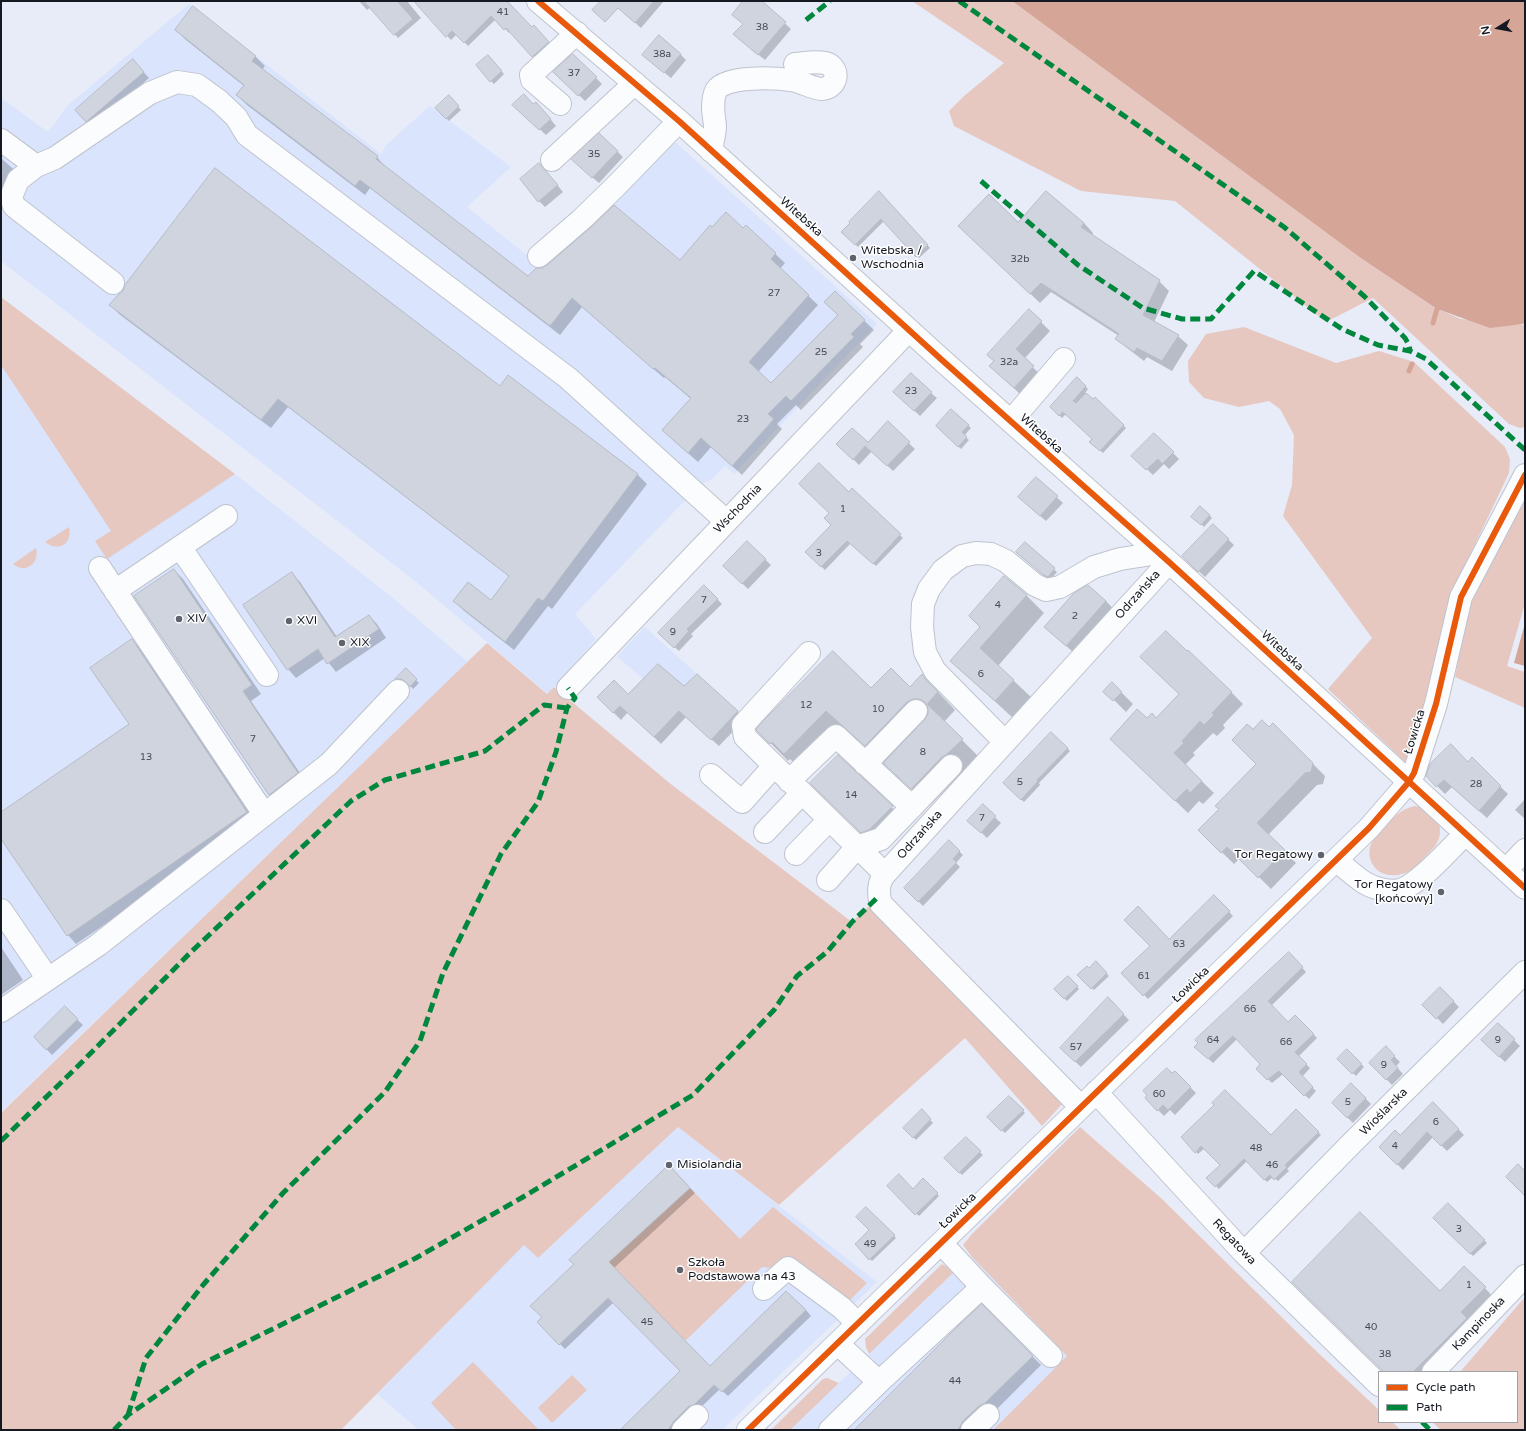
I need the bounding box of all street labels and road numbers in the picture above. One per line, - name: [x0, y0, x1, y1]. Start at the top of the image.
- street label: Witebska: [777, 194, 825, 240]
- street label: Witebska: [1017, 411, 1065, 457]
- street label: Wschodnia: [711, 481, 765, 537]
- street label: Odrzańska: [1112, 568, 1164, 622]
- street label: Witebska: [1258, 628, 1306, 674]
- street label: Łowicka: [1401, 708, 1429, 756]
- street label: Odrzańska: [894, 808, 946, 862]
- street label: Łowicka: [1169, 964, 1213, 1006]
- street label: Wioślarska: [1357, 1085, 1411, 1139]
- street label: Łowicka: [936, 1190, 980, 1232]
- street label: Regatowa: [1209, 1216, 1259, 1268]
- street label: Kampinoska: [1450, 1294, 1508, 1354]

